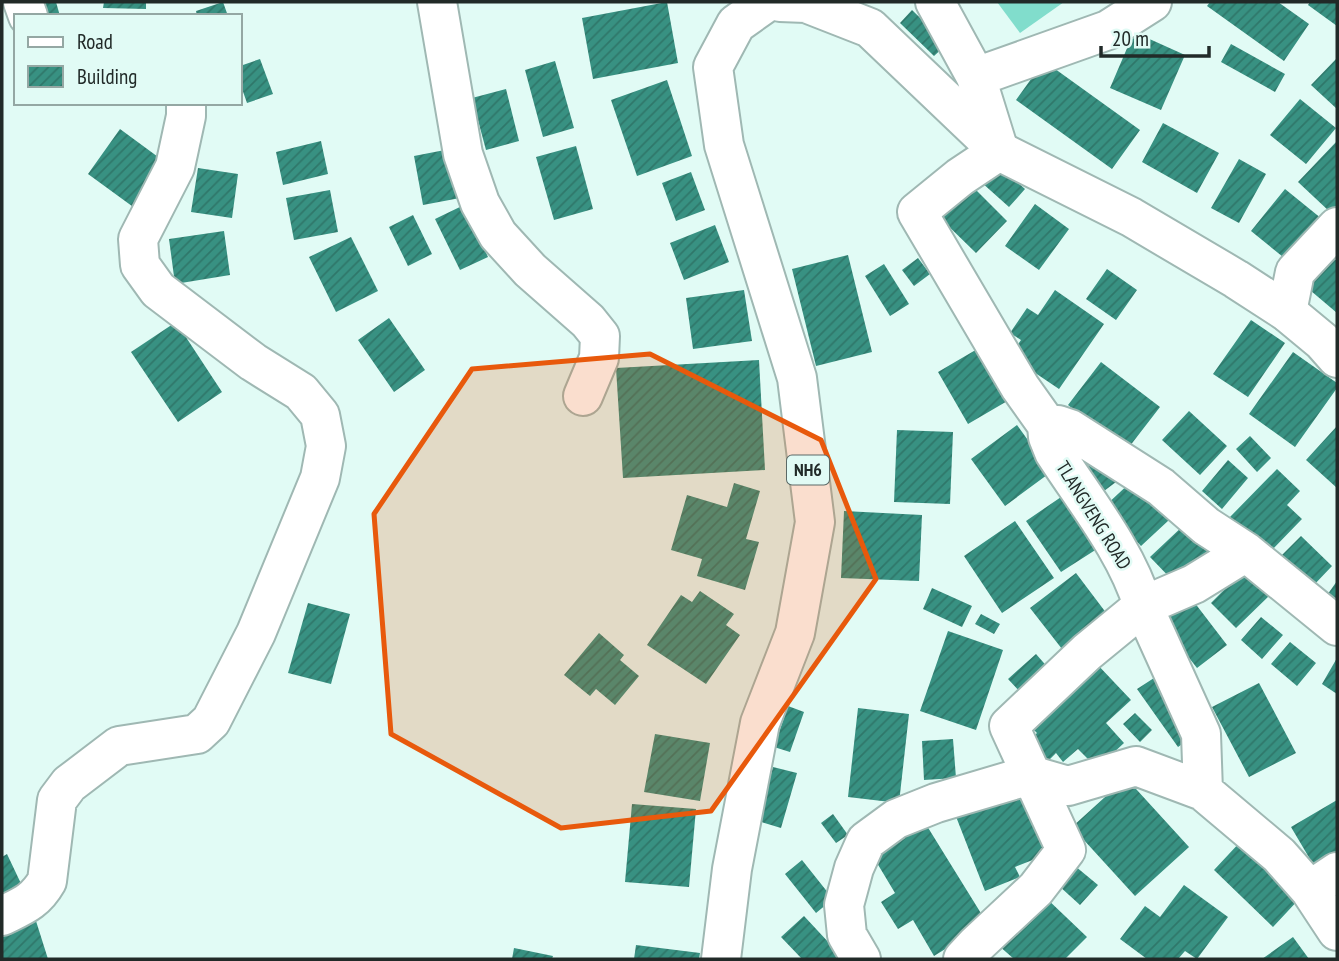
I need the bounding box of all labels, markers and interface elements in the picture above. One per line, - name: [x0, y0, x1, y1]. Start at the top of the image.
- legend: [14, 14, 242, 105]
- scale bar: [1101, 14, 1210, 58]
- text: 20 m: [1112, 25, 1149, 52]
- text: Road: [77, 28, 113, 55]
- text: Building: [77, 63, 137, 90]
- road number: NH6: [787, 456, 829, 484]
- street label: TLANGVENG ROAD: [1051, 456, 1137, 574]

